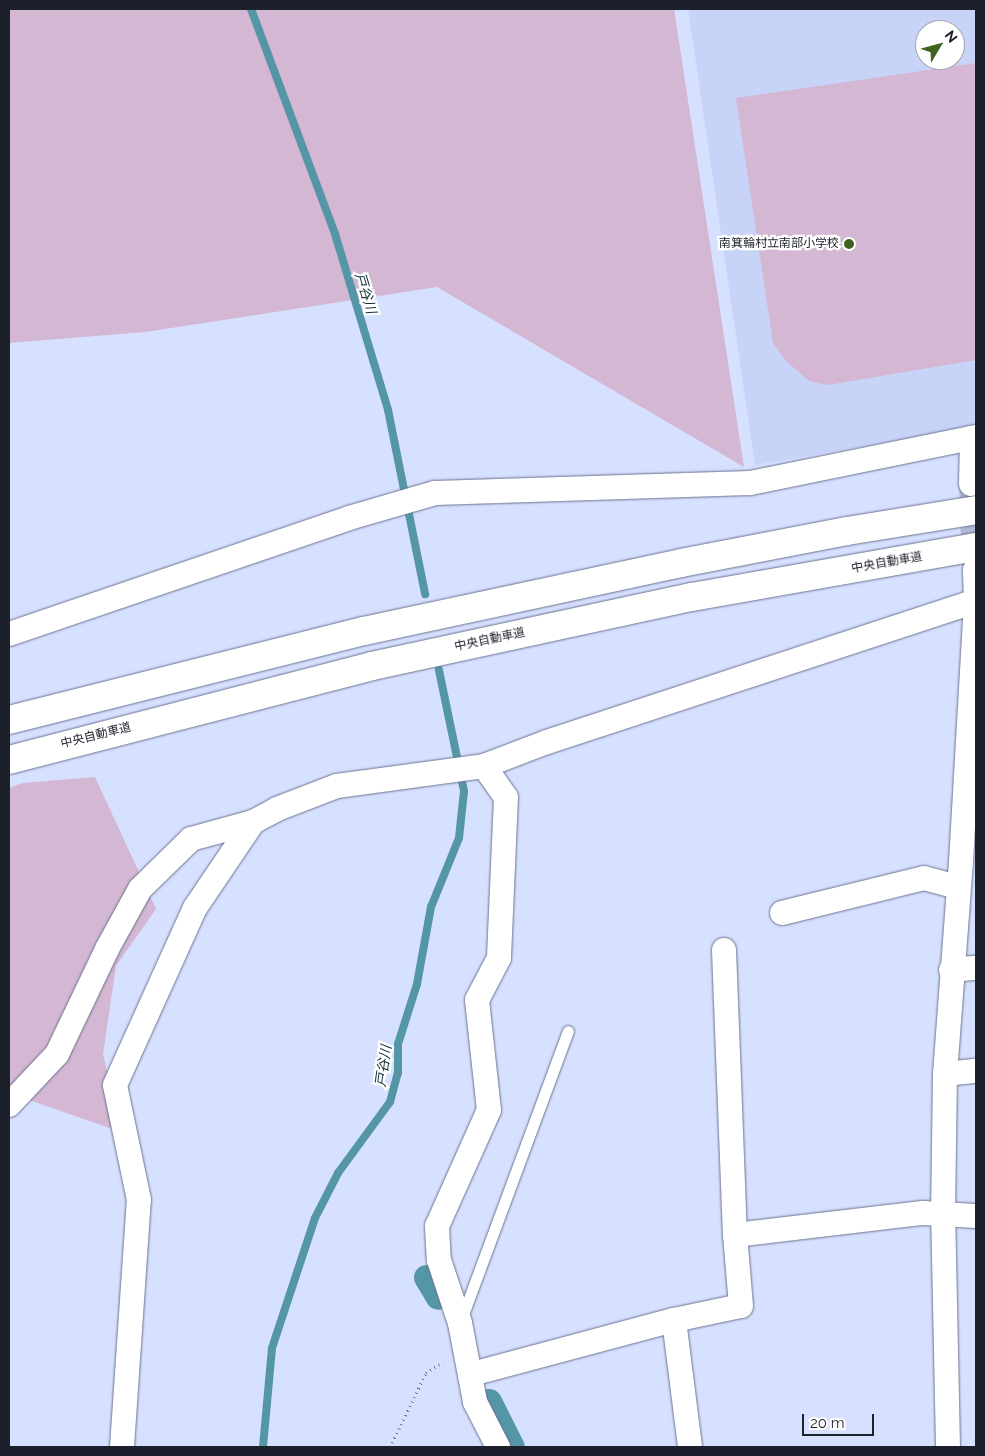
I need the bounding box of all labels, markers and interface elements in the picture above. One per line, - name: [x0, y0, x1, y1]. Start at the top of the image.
- north arrow: [915, 20, 965, 70]
- text: N: [942, 27, 961, 46]
- place label: 南箕輪村立南部小学校: [719, 237, 839, 251]
- marker: 南箕輪村立南部小学校: [843, 238, 855, 250]
- water label: 戸谷川: [352, 270, 380, 316]
- street label: 中央自動車道: [850, 550, 924, 576]
- street label: 中央自動車道: [453, 625, 527, 655]
- street label: 中央自動車道: [59, 720, 133, 752]
- water label: 戸谷川: [372, 1044, 394, 1088]
- scale bar: [805, 1404, 878, 1436]
- text: 20 m: [810, 1414, 845, 1432]

